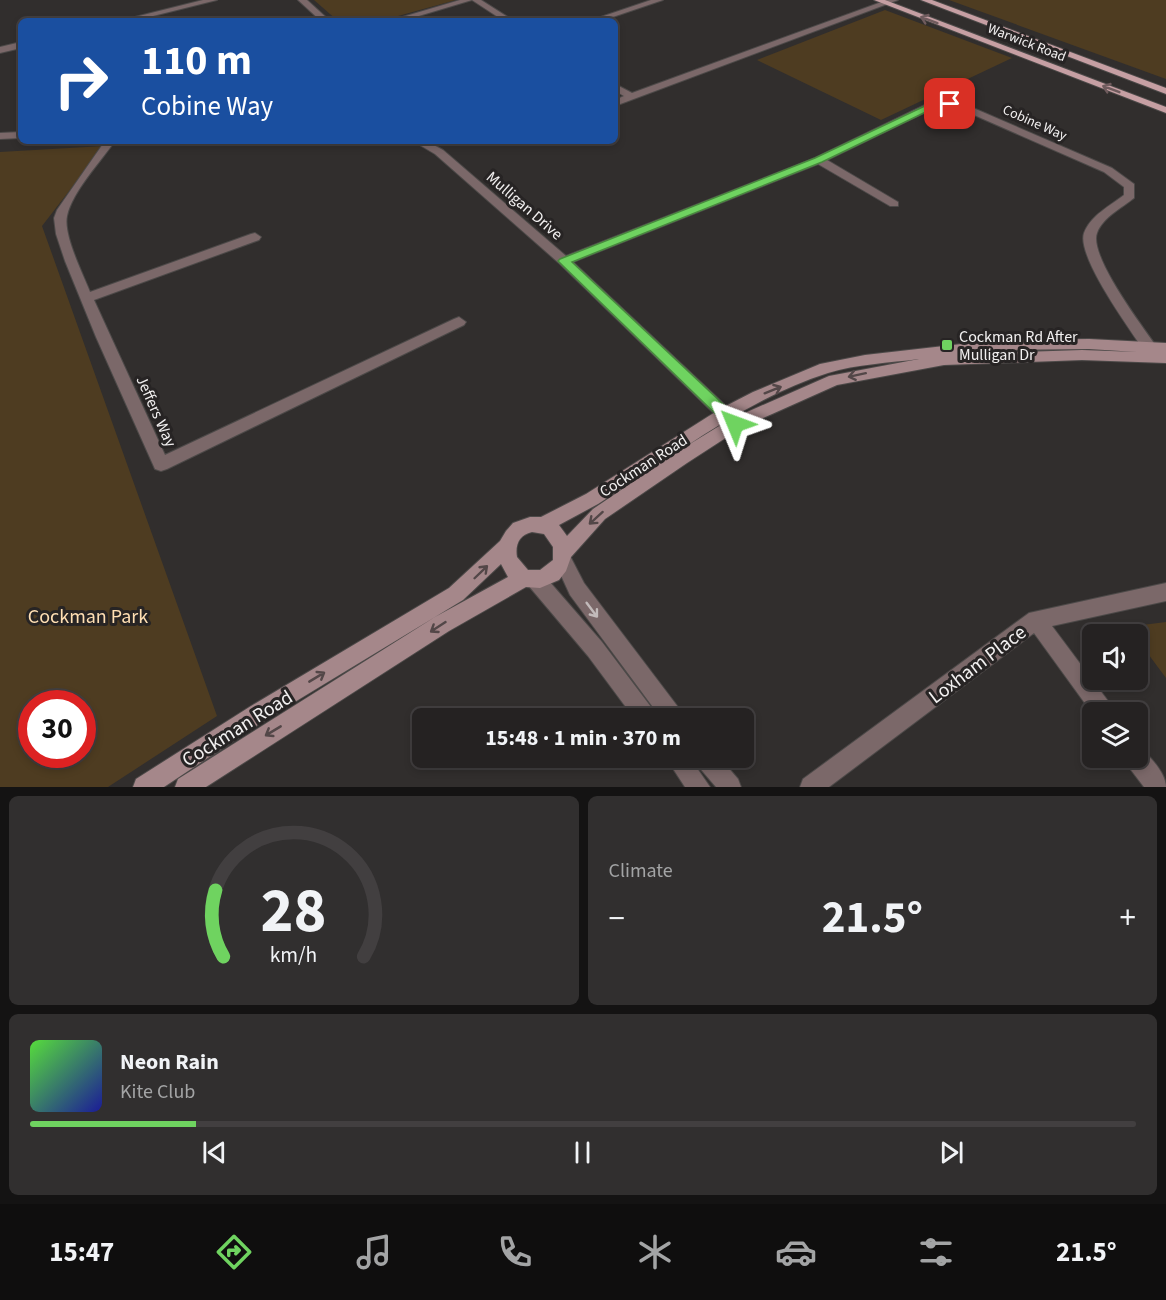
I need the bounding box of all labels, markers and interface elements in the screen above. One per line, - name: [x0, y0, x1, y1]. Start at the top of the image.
- one-way arrow: [920, 13, 939, 24]
- street label: Warwick Road: [984, 19, 1069, 67]
- text: 110 m: [141, 31, 252, 91]
- icon: right: [42, 42, 120, 120]
- pin: [924, 78, 975, 129]
- one-way arrow: [1103, 83, 1121, 94]
- text: Cobine Way: [141, 87, 273, 126]
- icon: arrive: [933, 87, 966, 120]
- street label: Cobine Way: [999, 100, 1070, 146]
- street label: Mulligan Drive: [481, 166, 567, 245]
- place label: Cockman Rd After Mulligan Dr: [959, 326, 1078, 366]
- marker: Cockman Rd After Mulligan Dr: [940, 338, 954, 352]
- one-way arrow: [848, 369, 867, 381]
- street label: Jeffers Way: [131, 372, 182, 451]
- one-way arrow: [763, 384, 782, 395]
- position arrow: [703, 392, 767, 456]
- street label: Cockman Road: [595, 429, 692, 502]
- one-way arrow: [589, 511, 604, 525]
- one-way arrow: [473, 565, 488, 579]
- one-way arrow: [586, 601, 599, 617]
- park label: Cockman Park: [28, 603, 148, 631]
- street label: Loxham Place: [923, 619, 1032, 711]
- one-way arrow: [430, 622, 447, 634]
- map controls: [1082, 624, 1148, 768]
- button: sound: [1082, 624, 1148, 690]
- one-way arrow: [308, 671, 325, 683]
- street label: Cockman Road: [177, 684, 298, 774]
- speed limit sign: 30: [18, 690, 96, 768]
- button: layers: [1082, 702, 1148, 768]
- text: 15:48 · 1 min · 370 m: [485, 722, 681, 754]
- one-way arrow: [264, 724, 281, 737]
- text: Climate: [609, 857, 673, 885]
- text: 28: [261, 867, 327, 956]
- text: 21.5°: [822, 886, 923, 950]
- text: −: [609, 895, 625, 942]
- text: +: [1120, 895, 1136, 942]
- text: km/h: [270, 941, 318, 972]
- text: Neon Rain: [120, 1046, 219, 1078]
- text: Kite Club: [120, 1078, 195, 1106]
- icon: previous: [198, 1136, 231, 1169]
- icon: pause: [566, 1136, 599, 1169]
- icon: next: [935, 1136, 968, 1169]
- icon: directions: [213, 1231, 255, 1273]
- icon: music: [353, 1231, 395, 1273]
- icon: phone: [494, 1231, 536, 1273]
- icon: climate: [634, 1231, 676, 1273]
- icon: car: [775, 1231, 817, 1273]
- icon: filters: [915, 1231, 957, 1273]
- text: 15:47: [49, 1233, 114, 1272]
- text: 21.5°: [1056, 1233, 1117, 1272]

